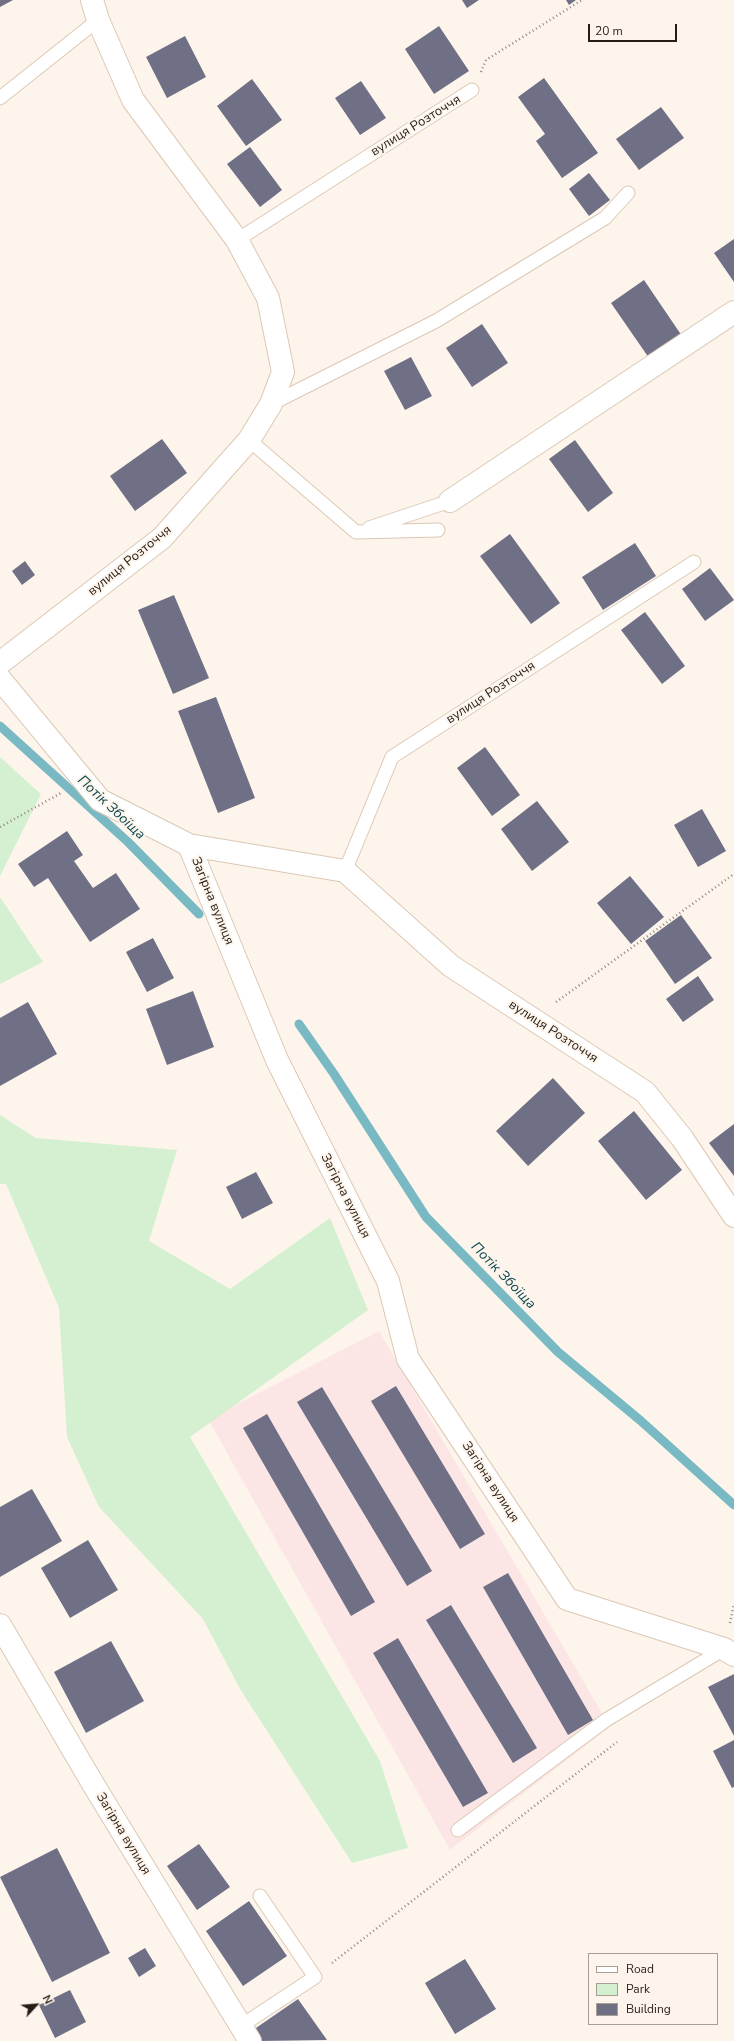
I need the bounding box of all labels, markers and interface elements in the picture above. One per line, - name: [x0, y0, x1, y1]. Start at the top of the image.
- scale bar: [590, 16, 679, 42]
- text: 20 m: [595, 23, 623, 39]
- street label: вулиця Розточчя: [368, 92, 464, 160]
- street label: вулиця Розточчя: [85, 522, 175, 600]
- street label: вулиця Розточчя: [444, 658, 538, 728]
- water label: Потік Збоїща: [74, 772, 148, 844]
- street label: Загірна вулиця: [187, 855, 237, 947]
- street label: вулиця Розточчя: [506, 997, 600, 1067]
- street label: Загірна вулиця: [317, 1151, 373, 1241]
- water label: Потік Збоїща: [467, 1239, 539, 1313]
- street label: Загірна вулиця: [458, 1439, 522, 1525]
- street label: Загірна вулиця: [92, 1790, 154, 1878]
- legend: [588, 1953, 718, 2025]
- text: Road: [626, 1961, 654, 1977]
- text: Park: [626, 1981, 650, 1997]
- north arrow: [16, 1985, 56, 2025]
- text: N: [39, 1993, 56, 2007]
- text: Building: [626, 2001, 671, 2017]

